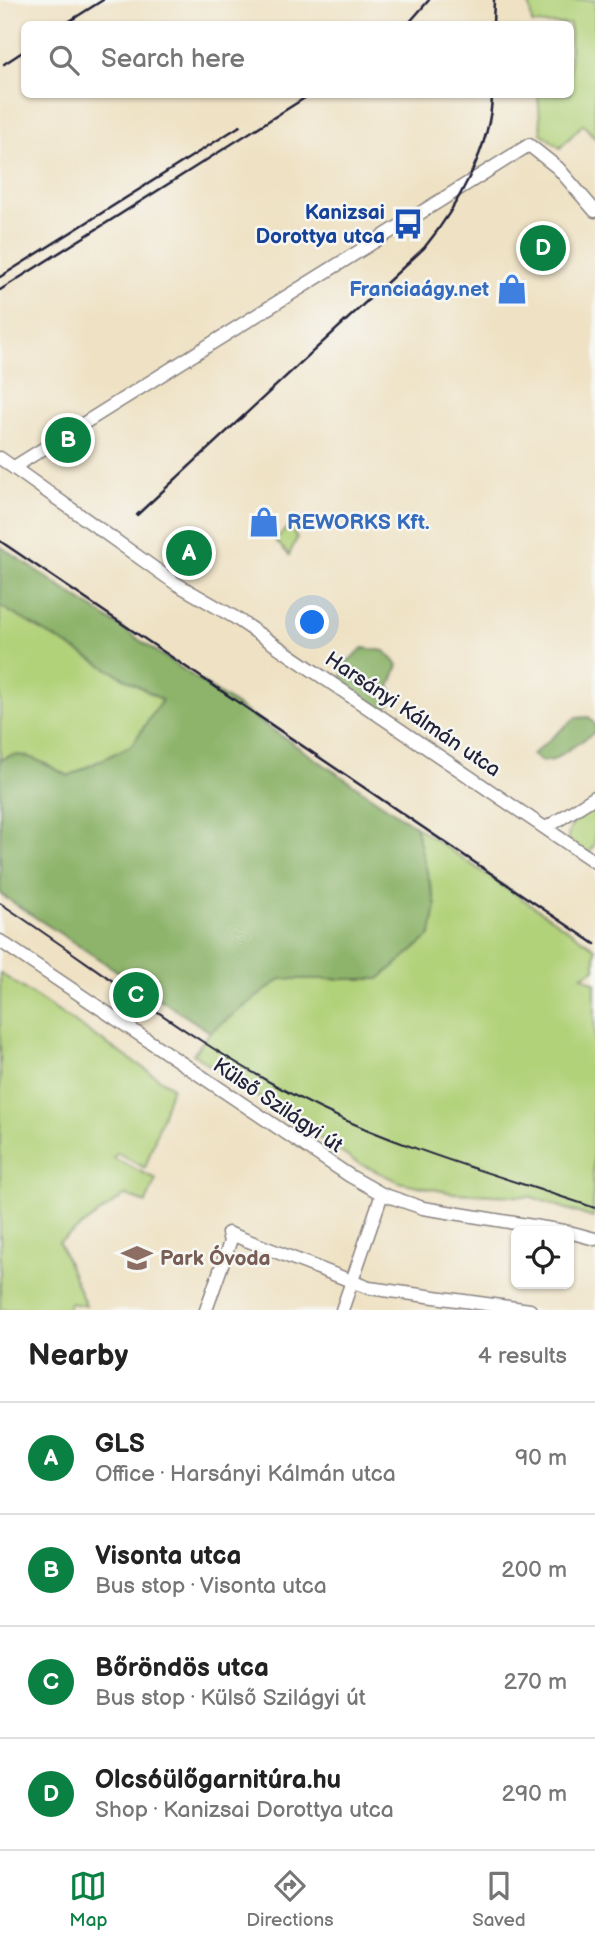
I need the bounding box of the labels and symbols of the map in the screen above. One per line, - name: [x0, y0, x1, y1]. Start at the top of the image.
- place label: Kanizsai Dorottya utca: [255, 200, 385, 249]
- bus stop icon: Kanizsai Dorottya utca: [391, 207, 425, 241]
- pin: D: [520, 222, 566, 274]
- shop icon: Franciaágy.net: [495, 272, 529, 306]
- place label: Franciaágy.net: [349, 277, 489, 302]
- pin: B: [45, 414, 91, 466]
- shop icon: REWORKS Kft.: [247, 505, 281, 539]
- place label: REWORKS Kft.: [287, 510, 430, 535]
- pin: A: [166, 527, 212, 579]
- your location: [295, 605, 329, 639]
- street label: Harsányi Kálmán utca: [320, 646, 505, 782]
- pin: C: [113, 969, 159, 1021]
- street label: Külső Szilágyi út: [208, 1053, 348, 1158]
- school or university icon: Park Óvoda: [120, 1241, 154, 1275]
- place label: Park Óvoda: [160, 1244, 271, 1271]

